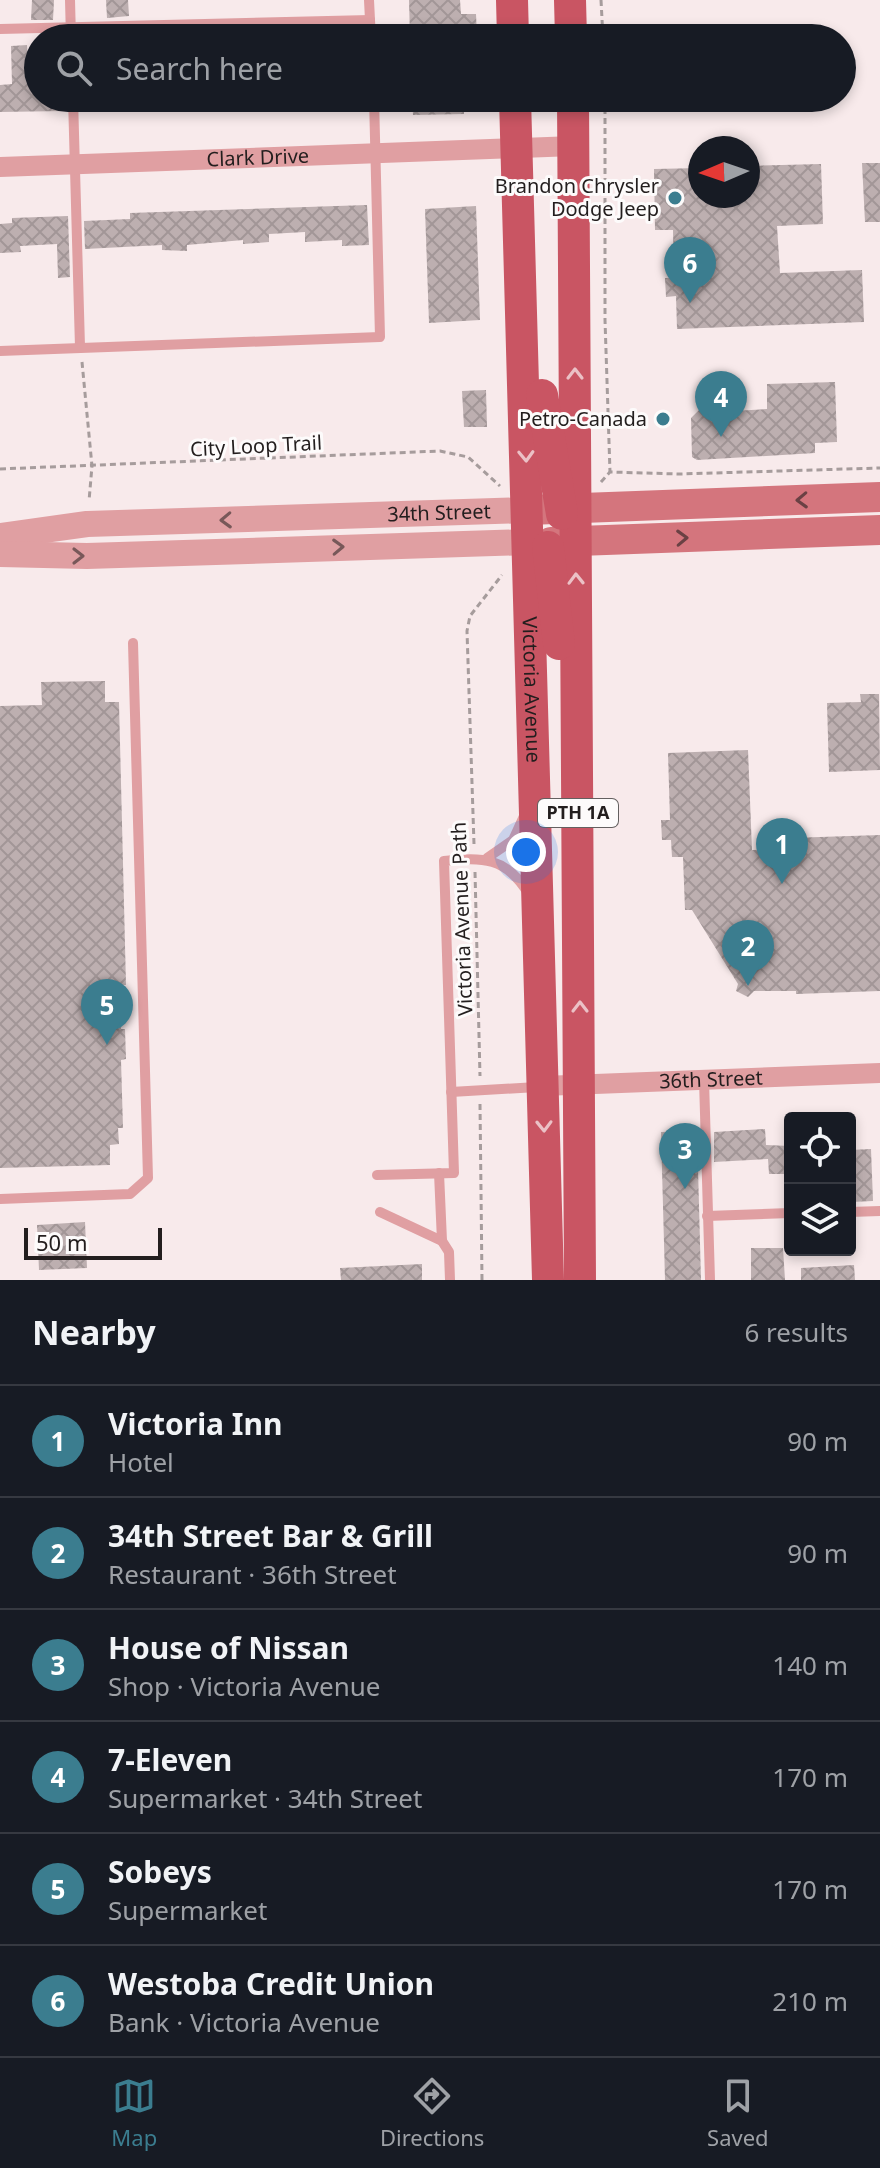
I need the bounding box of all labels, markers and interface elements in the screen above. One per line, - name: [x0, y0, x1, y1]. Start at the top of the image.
- search box: [24, 24, 856, 112]
- icon: search: [52, 46, 96, 90]
- text: Search here: [116, 48, 283, 89]
- north arrow: [688, 136, 760, 208]
- street label: Clark Drive: [206, 142, 310, 172]
- place label: Brandon Chrysler Dodge Jeep: [495, 172, 659, 222]
- marker: Brandon Chrysler Dodge Jeep: [666, 189, 684, 207]
- pin: 6: [664, 237, 716, 303]
- one-way arrow: [566, 367, 584, 380]
- pin: 4: [695, 371, 747, 437]
- place label: Petro-Canada: [519, 405, 647, 432]
- marker: Petro-Canada: [654, 410, 672, 428]
- street label: City Loop Trail: [189, 429, 323, 462]
- one-way arrow: [517, 450, 534, 463]
- one-way arrow: [795, 491, 808, 508]
- street label: 34th Street: [387, 497, 491, 527]
- one-way arrow: [219, 511, 232, 528]
- one-way arrow: [676, 529, 689, 546]
- one-way arrow: [332, 538, 345, 556]
- one-way arrow: [72, 547, 85, 564]
- one-way arrow: [567, 572, 585, 585]
- street label: Victoria Avenue: [516, 616, 548, 763]
- road number: PTH 1A: [538, 799, 618, 827]
- pin: 1: [756, 818, 808, 884]
- street label: Victoria Avenue Path: [445, 821, 478, 1017]
- your location: [506, 832, 546, 872]
- pin: 2: [722, 920, 774, 986]
- pin: 5: [81, 979, 133, 1045]
- one-way arrow: [571, 1000, 589, 1013]
- street label: 36th Street: [659, 1064, 763, 1095]
- map controls: [784, 1112, 856, 1256]
- button: locate: [784, 1112, 856, 1184]
- one-way arrow: [536, 1120, 553, 1133]
- pin: 3: [659, 1123, 711, 1189]
- button: layers: [784, 1184, 856, 1256]
- scale bar: [24, 1224, 162, 1260]
- text: 50 m: [36, 1227, 87, 1257]
- text: Nearby: [32, 1309, 156, 1355]
- text: 6 results: [744, 1314, 848, 1350]
- text: Victoria Inn: [108, 1403, 283, 1444]
- text: 1: [51, 1423, 65, 1459]
- text: 90 m: [787, 1423, 848, 1459]
- text: Hotel: [108, 1444, 174, 1480]
- text: 34th Street Bar & Grill: [108, 1515, 433, 1556]
- text: 2: [51, 1535, 65, 1571]
- text: 90 m: [787, 1535, 848, 1571]
- text: Restaurant · 36th Street: [108, 1556, 397, 1592]
- text: House of Nissan: [108, 1627, 349, 1668]
- text: 3: [51, 1647, 65, 1683]
- text: 140 m: [772, 1647, 848, 1683]
- text: Shop · Victoria Avenue: [108, 1668, 381, 1704]
- text: 7-Eleven: [108, 1739, 232, 1780]
- text: 4: [51, 1759, 65, 1795]
- text: 170 m: [772, 1759, 848, 1795]
- text: Supermarket · 34th Street: [108, 1780, 422, 1816]
- text: Sobeys: [108, 1851, 212, 1892]
- text: 5: [51, 1871, 65, 1907]
- text: 170 m: [772, 1871, 848, 1907]
- text: Supermarket: [108, 1892, 267, 1928]
- text: Westoba Credit Union: [108, 1963, 434, 2004]
- text: 6: [51, 1983, 65, 2019]
- text: 210 m: [772, 1983, 848, 2019]
- text: Bank · Victoria Avenue: [108, 2004, 380, 2040]
- tab: Map: [111, 2074, 157, 2152]
- tab: Directions: [380, 2074, 484, 2152]
- tab: Saved: [707, 2074, 769, 2152]

